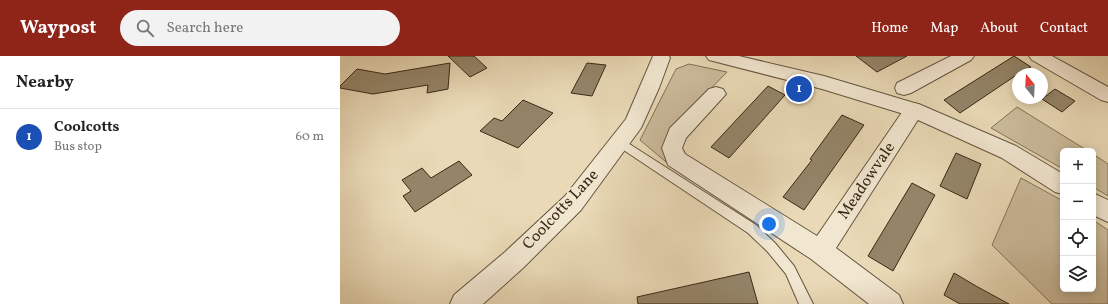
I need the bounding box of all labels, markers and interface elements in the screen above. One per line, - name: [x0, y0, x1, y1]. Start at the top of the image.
- search box: [120, 10, 400, 46]
- text: Waypost: [20, 15, 96, 41]
- icon: search: [134, 17, 156, 39]
- text: Search here: [166, 18, 243, 39]
- text: Home: [871, 19, 908, 38]
- text: Map: [930, 19, 958, 38]
- text: About: [980, 19, 1018, 38]
- text: Contact: [1040, 19, 1088, 38]
- north arrow: [1012, 68, 1048, 104]
- text: Nearby: [16, 71, 74, 94]
- pin: 1: [786, 74, 812, 104]
- text: Coolcotts: [54, 117, 120, 138]
- text: 1: [26, 128, 32, 146]
- text: 60 m: [296, 128, 324, 146]
- text: Bus stop: [54, 138, 102, 156]
- street label: Meadowvale: [833, 138, 901, 224]
- map controls: [1060, 148, 1096, 292]
- button: +: [1060, 148, 1096, 184]
- street label: Coolcotts Lane: [518, 165, 604, 255]
- button: −: [1060, 184, 1096, 220]
- your location: [759, 214, 779, 234]
- button: locate: [1060, 220, 1096, 256]
- button: layers: [1060, 256, 1096, 292]

